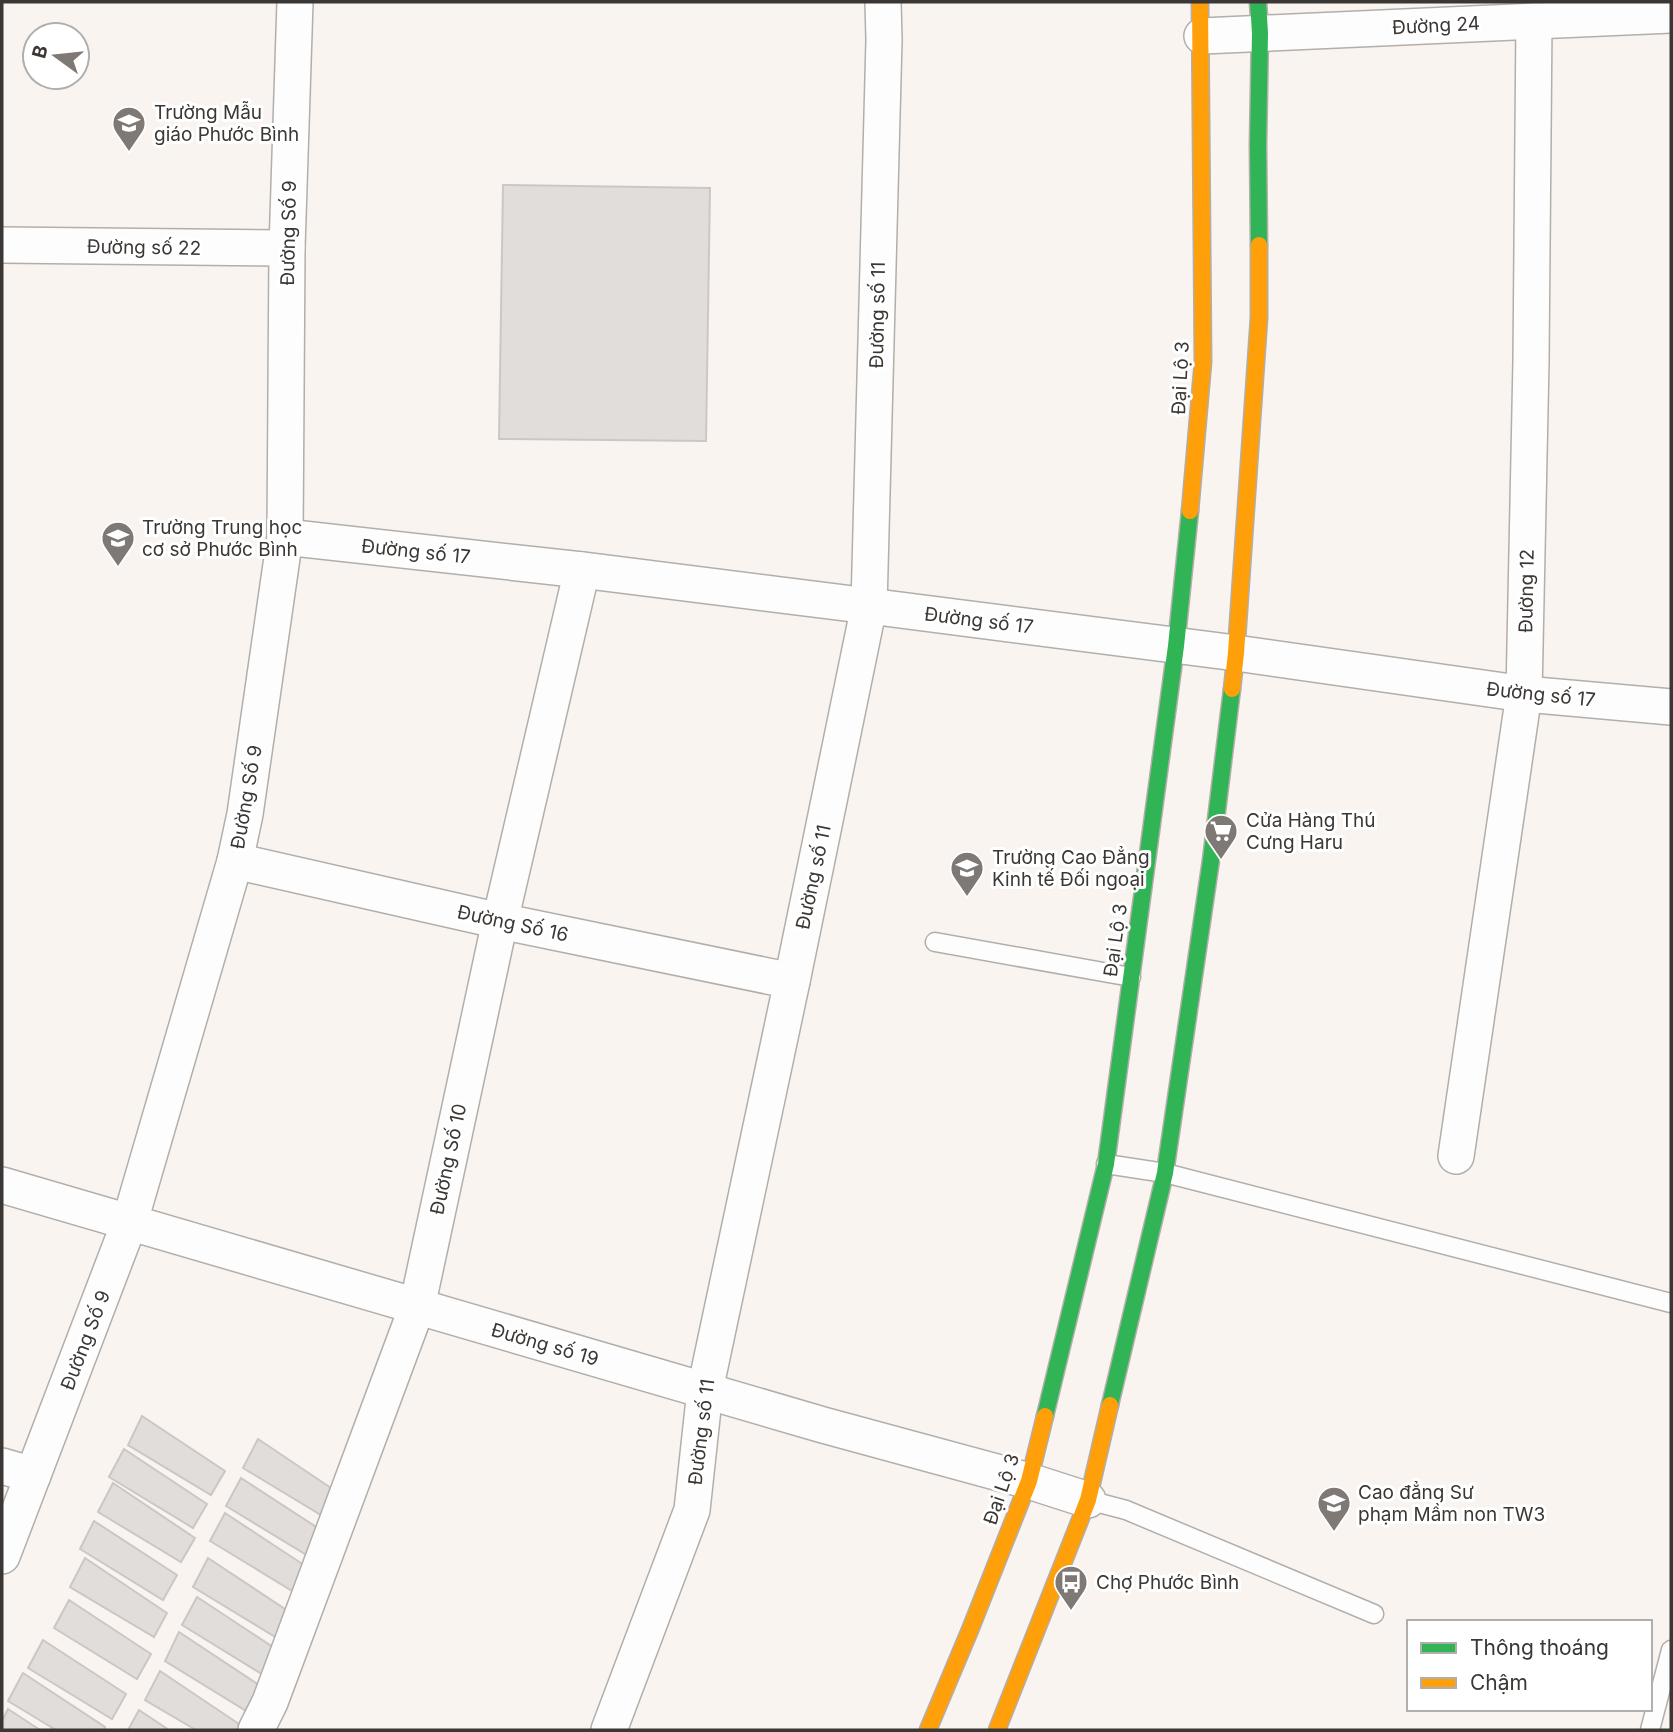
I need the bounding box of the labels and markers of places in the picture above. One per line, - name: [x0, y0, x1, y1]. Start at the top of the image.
- place label: Trường Mẫu giáo Phước Bình: [154, 101, 299, 146]
- school or university icon: Trường Mẫu giáo Phước Bình: [110, 104, 148, 153]
- place label: Trường Trung học cơ sở Phước Bình: [142, 516, 302, 561]
- school or university icon: Trường Trung học cơ sở Phước Bình: [99, 519, 137, 568]
- place label: Cửa Hàng Thú Cưng Haru: [1246, 809, 1375, 854]
- supermarket icon: Cửa Hàng Thú Cưng Haru: [1202, 812, 1240, 861]
- place label: Trường Cao Đẳng Kinh tế Đối ngoại: [992, 846, 1150, 891]
- school or university icon: Trường Cao Đẳng Kinh tế Đối ngoại: [948, 849, 986, 898]
- place label: Cao đẳng Sư phạm Mầm non TW3: [1358, 1481, 1545, 1526]
- school or university icon: Cao đẳng Sư phạm Mầm non TW3: [1315, 1484, 1353, 1533]
- bus stop icon: Chợ Phước Bình: [1052, 1563, 1090, 1612]
- place label: Chợ Phước Bình: [1096, 1571, 1239, 1594]

